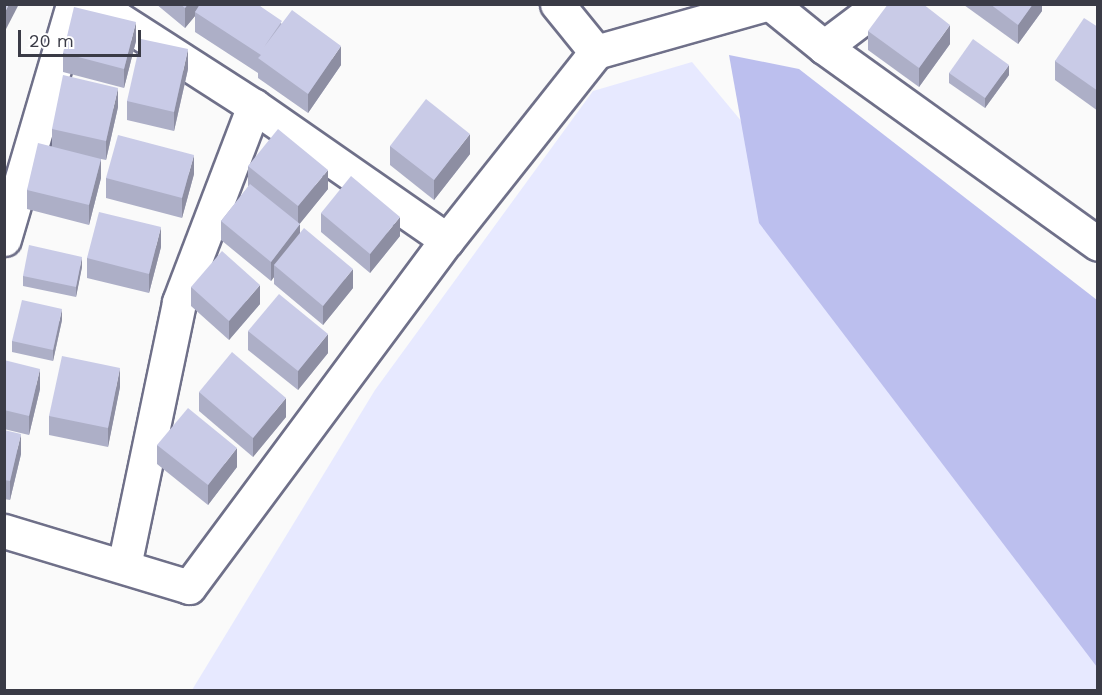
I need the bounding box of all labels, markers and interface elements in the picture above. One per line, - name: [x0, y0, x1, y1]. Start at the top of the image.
- scale bar: [21, 18, 144, 56]
- text: 20 m: [29, 30, 74, 51]

